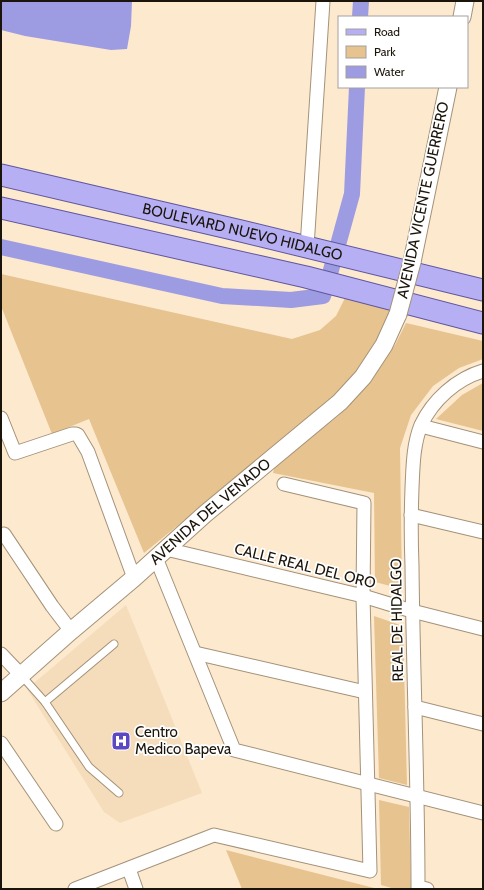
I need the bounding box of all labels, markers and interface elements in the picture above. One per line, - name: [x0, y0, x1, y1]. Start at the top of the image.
- legend: [338, 16, 468, 88]
- text: Road: [374, 24, 400, 39]
- text: Park: [374, 44, 396, 59]
- text: Water: [374, 64, 405, 79]
- street label: AVENIDA VICENTE GUERRERO: [393, 100, 453, 300]
- street label: BOULEVARD NUEVO HIDALGO: [141, 199, 344, 264]
- street label: AVENIDA DEL VENADO: [146, 454, 274, 568]
- street label: CALLE REAL DEL ORO: [233, 540, 377, 592]
- street label: REAL DE HIDALGO: [387, 558, 407, 682]
- place label: Centro Medico Bapeva: [135, 723, 232, 758]
- hospital icon: Centro Medico Bapeva: [110, 730, 132, 752]

